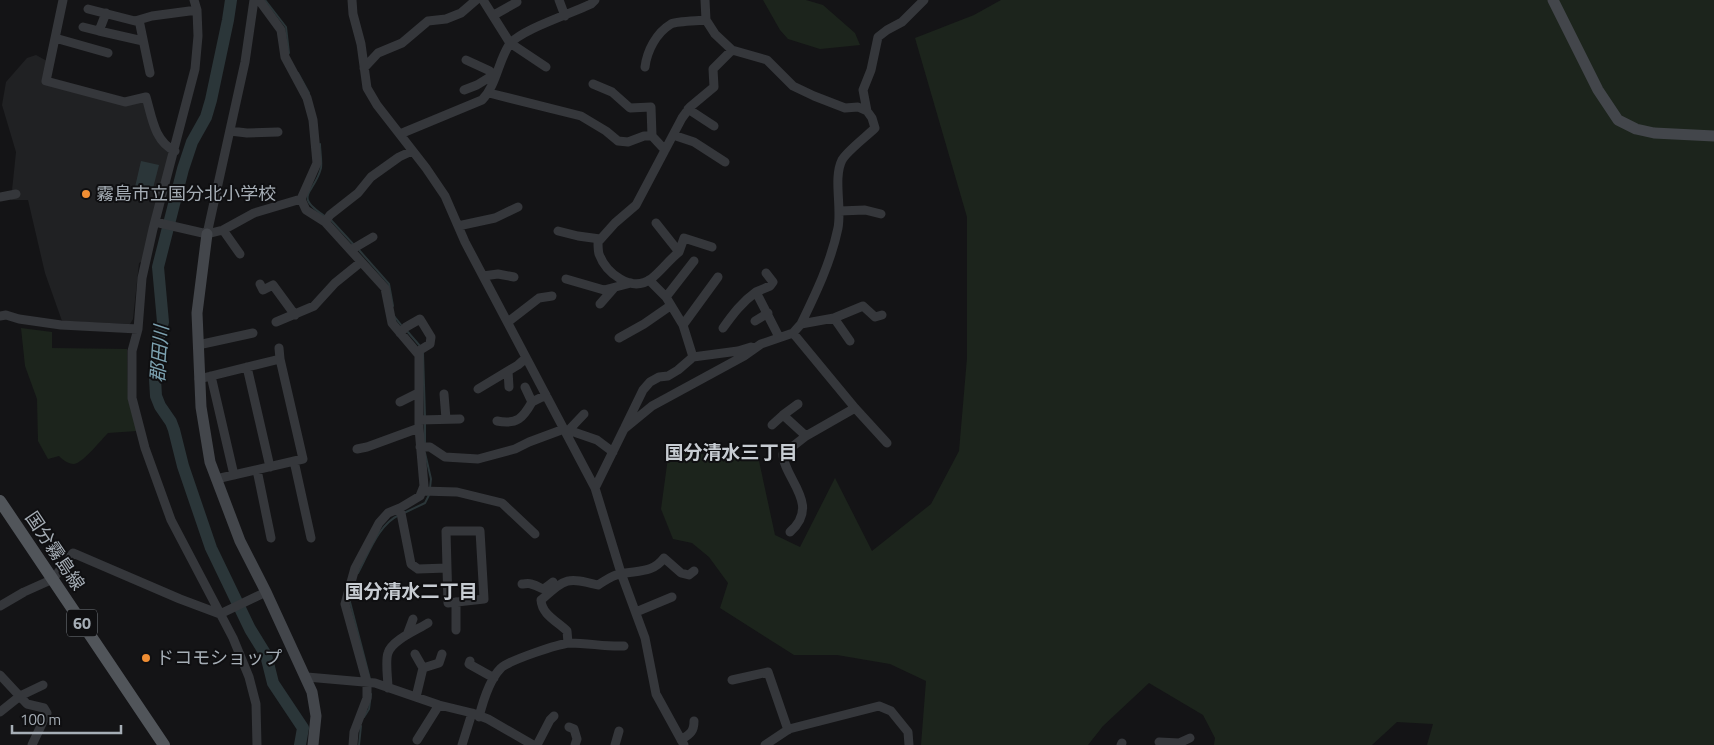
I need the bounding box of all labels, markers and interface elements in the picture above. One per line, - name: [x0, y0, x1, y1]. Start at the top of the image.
- place label: 霧島市立国分北小学校: [96, 180, 276, 207]
- marker: 霧島市立国分北小学校: [80, 188, 92, 200]
- water label: 郡田川: [142, 323, 175, 383]
- district label: 国分清水三丁目: [664, 437, 798, 466]
- street label: 国分霧島線: [19, 506, 92, 596]
- district label: 国分清水二丁目: [344, 576, 478, 605]
- road number: 60: [67, 610, 97, 636]
- place label: ドコモショップ: [156, 644, 282, 671]
- marker: ドコモショップ: [140, 652, 152, 664]
- scale bar: [12, 702, 121, 734]
- text: 100 m: [20, 708, 61, 731]

